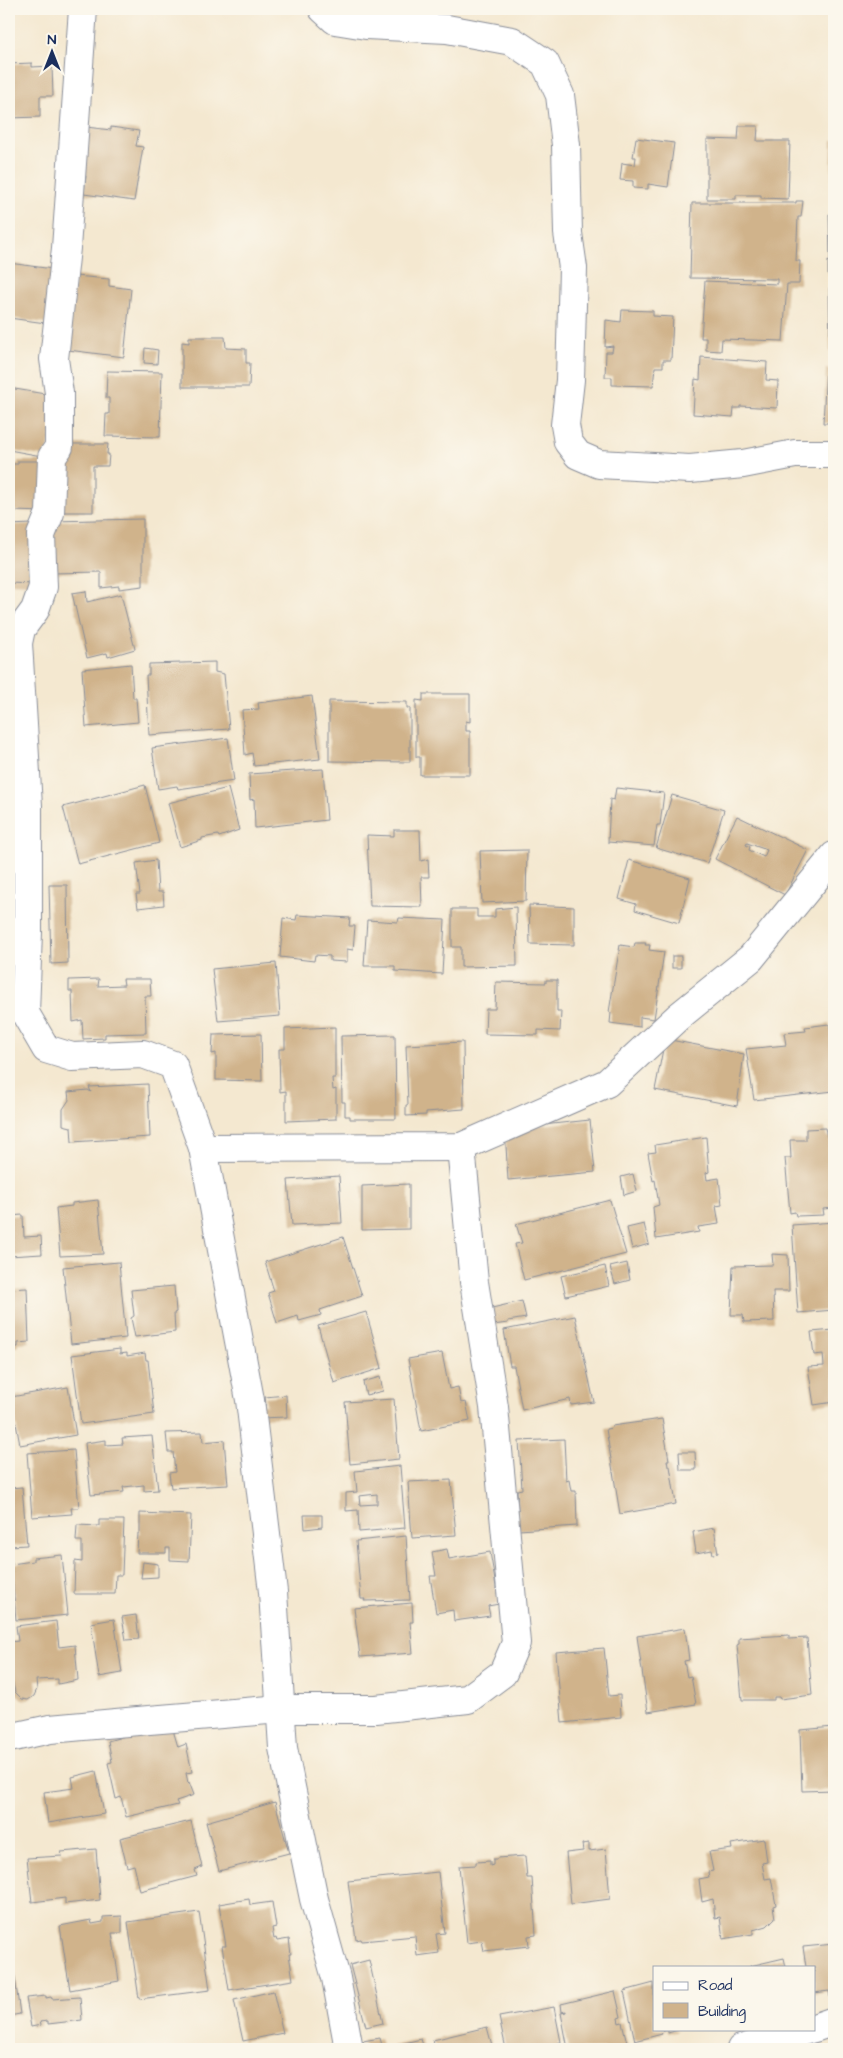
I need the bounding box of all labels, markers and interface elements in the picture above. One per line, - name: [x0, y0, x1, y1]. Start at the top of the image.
- north arrow: [28, 28, 78, 78]
- text: N: [48, 30, 57, 50]
- legend: [653, 1966, 816, 2030]
- text: Road: [698, 1975, 733, 1996]
- text: Building: [698, 2001, 746, 2023]

